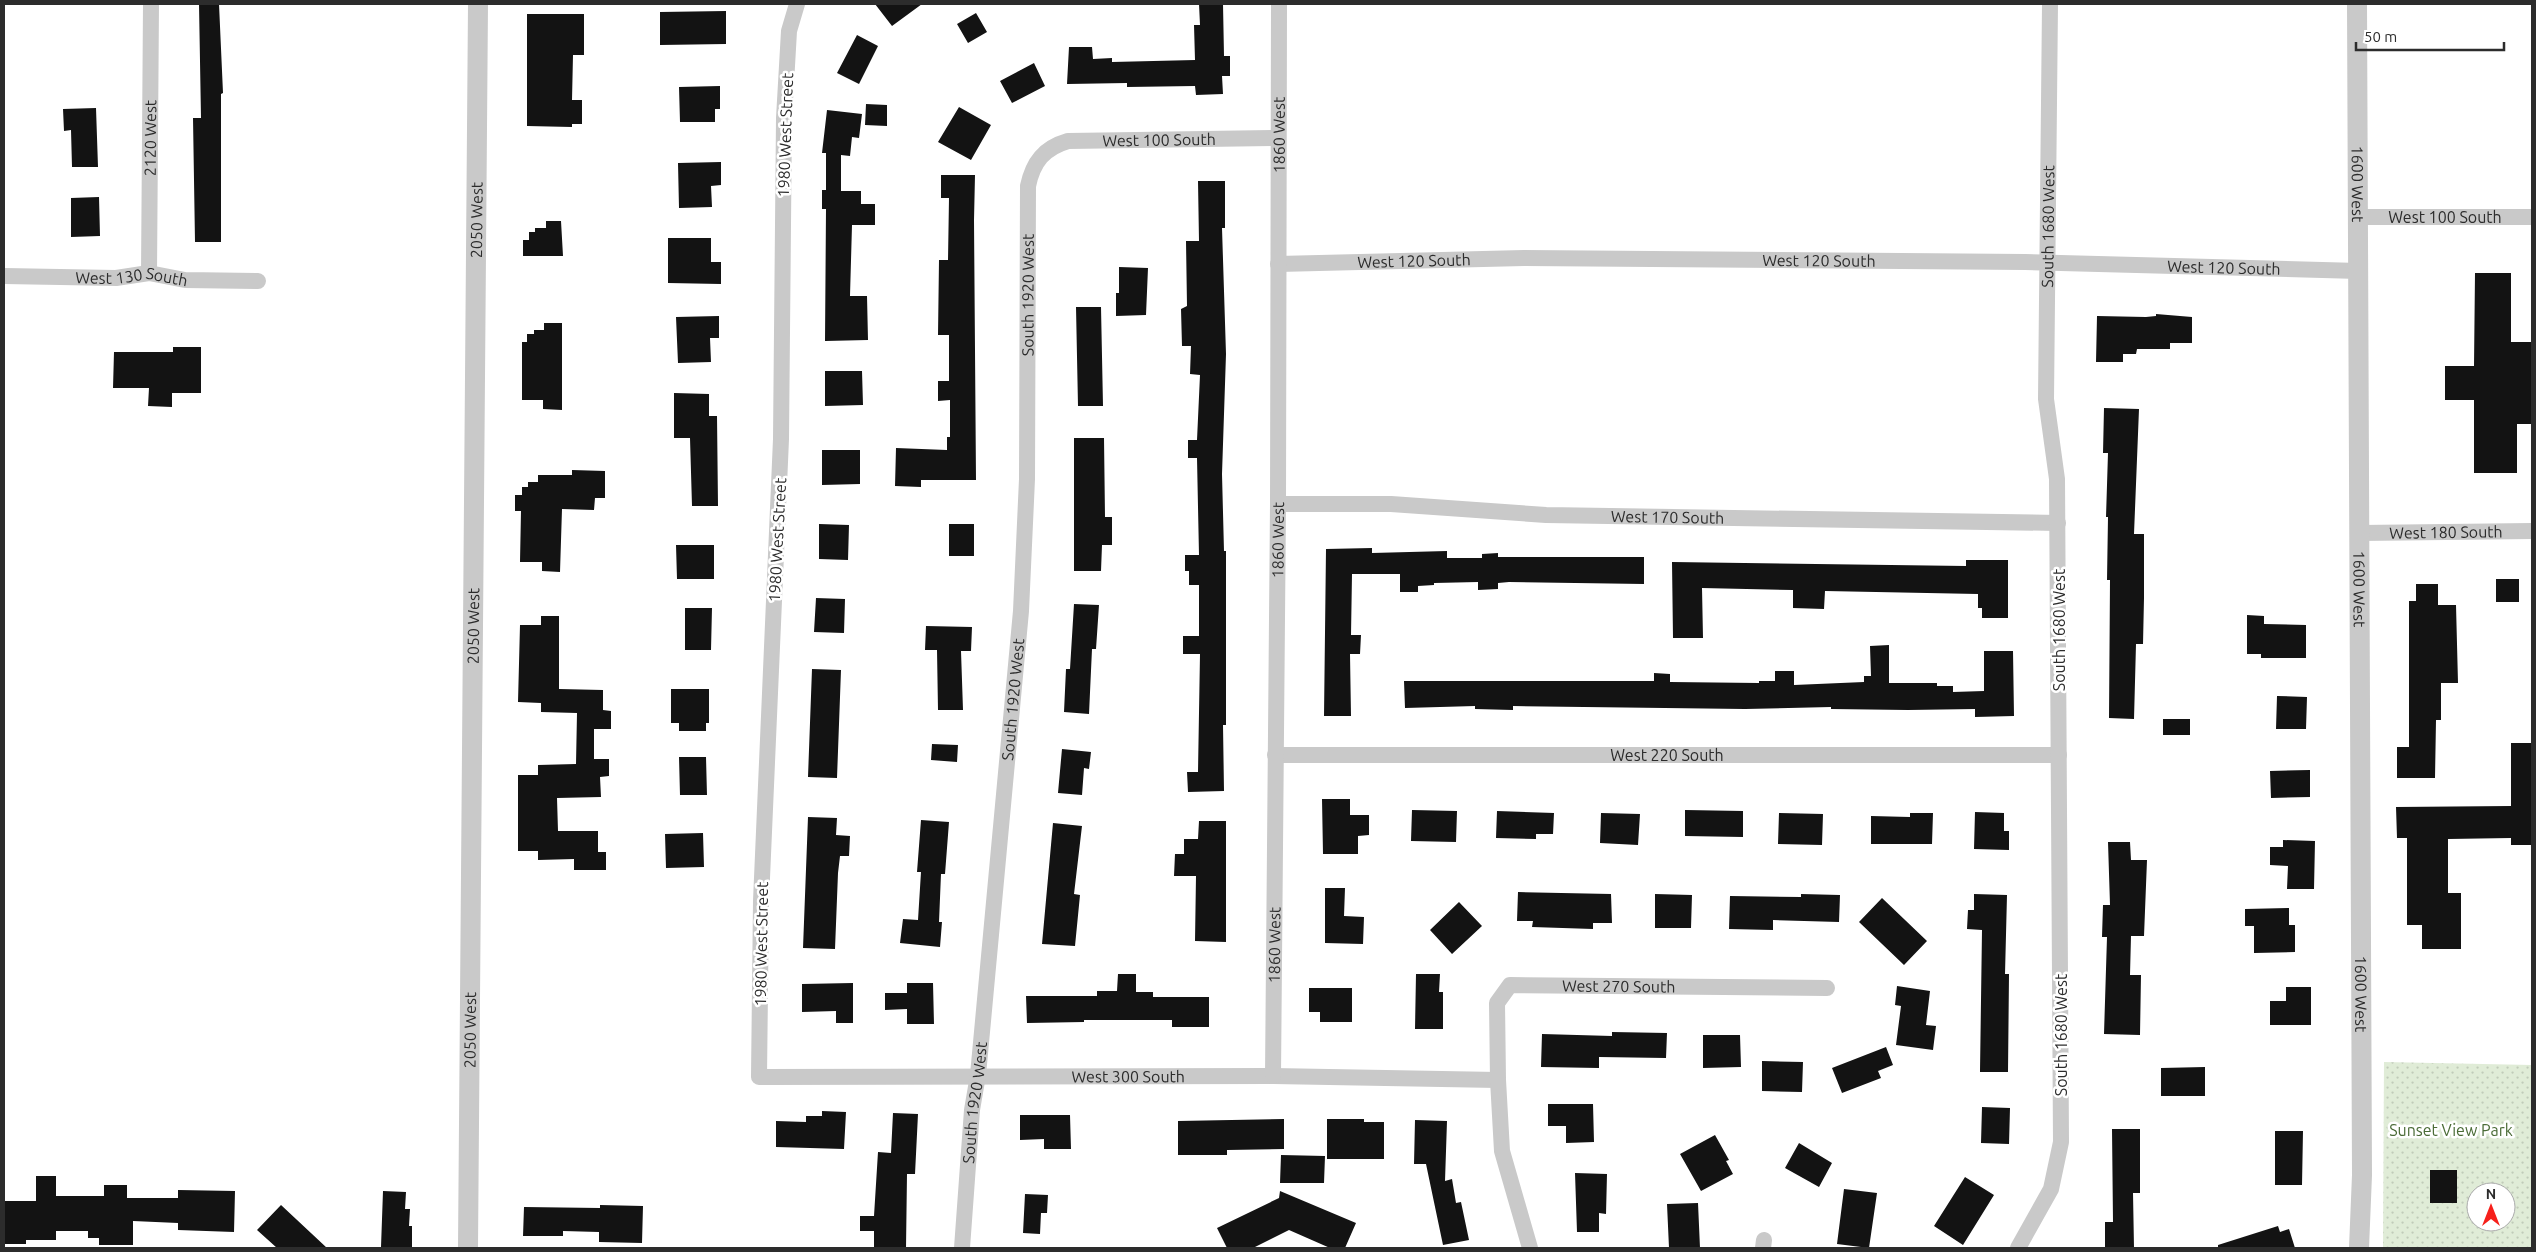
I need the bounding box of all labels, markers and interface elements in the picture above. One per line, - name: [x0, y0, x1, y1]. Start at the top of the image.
- scale bar: [2356, 20, 2504, 52]
- text: 50 m: [2364, 28, 2397, 45]
- street label: 1980 West Street: [774, 72, 796, 198]
- street label: 1860 West: [1270, 96, 1288, 173]
- street label: 2120 West: [141, 99, 159, 176]
- street label: West 100 South: [1102, 130, 1216, 150]
- street label: 1600 West: [2349, 146, 2367, 223]
- street label: South 1680 West: [2038, 164, 2057, 288]
- street label: 2050 West: [467, 181, 486, 258]
- street label: West 100 South: [2388, 208, 2502, 226]
- street label: South 1920 West: [1018, 233, 1037, 356]
- street label: West 120 South: [1357, 250, 1471, 271]
- street label: West 120 South: [1762, 251, 1876, 270]
- street label: West 120 South: [2167, 257, 2281, 278]
- street label: West 130 South: [75, 264, 189, 289]
- street label: 1980 West Street: [765, 477, 789, 603]
- street label: 1860 West: [1268, 501, 1287, 578]
- street label: West 170 South: [1611, 507, 1724, 527]
- street label: West 180 South: [2389, 522, 2503, 542]
- street label: 1600 West: [2350, 551, 2369, 628]
- street label: South 1680 West: [2050, 568, 2068, 691]
- street label: 2050 West: [464, 587, 482, 664]
- street label: South 1920 West: [998, 637, 1027, 761]
- street label: West 220 South: [1610, 746, 1724, 764]
- street label: 1980 West Street: [751, 881, 771, 1007]
- street label: 1860 West: [1265, 906, 1283, 983]
- street label: 1600 West: [2352, 956, 2370, 1033]
- street label: South 1680 West: [2052, 973, 2070, 1096]
- street label: West 270 South: [1562, 976, 1676, 996]
- street label: 2050 West: [460, 991, 479, 1068]
- street label: South 1920 West: [959, 1040, 990, 1164]
- street label: West 300 South: [1072, 1067, 1185, 1085]
- park label: Sunset View Park: [2389, 1121, 2513, 1139]
- north arrow: [2466, 1182, 2516, 1232]
- text: N: [2486, 1186, 2496, 1202]

